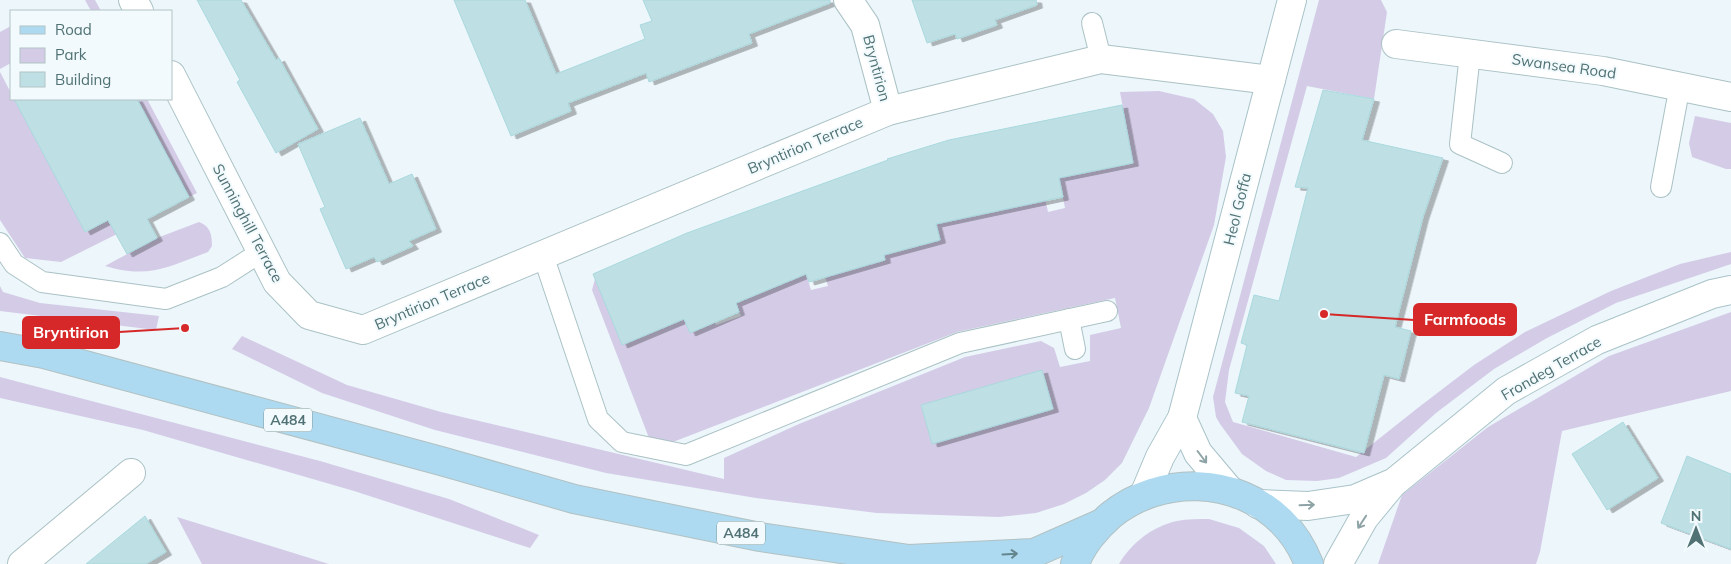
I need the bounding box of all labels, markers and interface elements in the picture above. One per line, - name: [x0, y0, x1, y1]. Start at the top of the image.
- legend: [10, 10, 172, 100]
- text: Road: [55, 20, 92, 39]
- street label: Bryntirion: [859, 33, 895, 103]
- text: Park: [55, 45, 87, 64]
- street label: Swansea Road: [1511, 49, 1617, 83]
- text: Building: [55, 70, 111, 89]
- street label: Bryntirion Terrace: [745, 112, 865, 178]
- street label: Sunninghill Terrace: [209, 160, 287, 286]
- street label: Heol Goffa: [1219, 171, 1255, 247]
- street label: Bryntirion Terrace: [372, 268, 492, 334]
- callout: Farmfoods: [1414, 304, 1516, 335]
- text: Farmfoods: [1424, 309, 1506, 329]
- callout: Bryntirion: [23, 317, 119, 348]
- text: Bryntirion: [33, 322, 109, 342]
- street label: Frondeg Terrace: [1498, 332, 1604, 404]
- road number: A484: [264, 408, 312, 432]
- one-way arrow: [1197, 450, 1207, 464]
- one-way arrow: [1298, 501, 1314, 510]
- north arrow: [1671, 504, 1721, 554]
- text: N: [1691, 507, 1701, 525]
- one-way arrow: [1357, 515, 1367, 529]
- road number: A484: [717, 522, 765, 544]
- one-way arrow: [1001, 550, 1017, 559]

